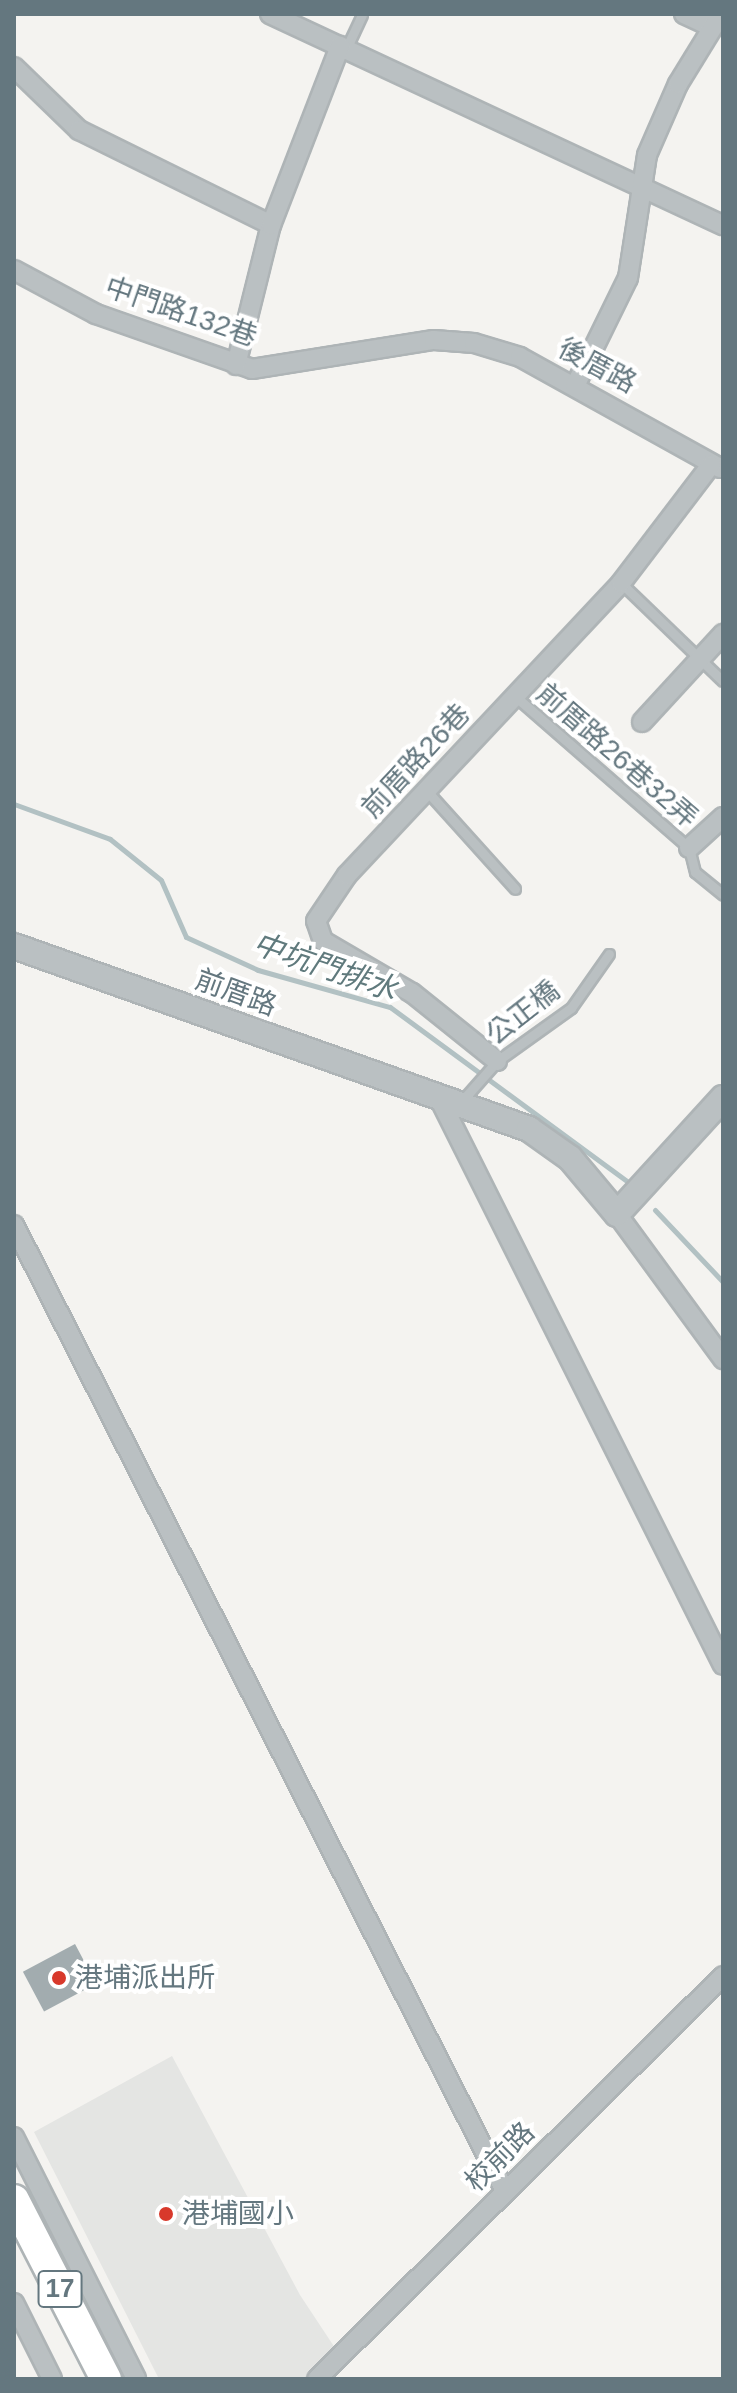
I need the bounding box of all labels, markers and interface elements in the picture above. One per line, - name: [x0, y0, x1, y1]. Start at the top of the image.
- street label: 中門路132巷: [100, 270, 262, 354]
- street label: 後厝路: [552, 331, 642, 401]
- street label: 前厝路26巷32弄: [530, 677, 704, 835]
- street label: 前厝路26巷: [355, 697, 477, 825]
- water label: 中坑門排水: [248, 926, 402, 1008]
- street label: 前厝路: [191, 963, 281, 1023]
- street label: 公正橋: [480, 974, 566, 1052]
- place label: 港埔派出所: [75, 1961, 215, 1995]
- marker: 港埔派出所: [50, 1969, 68, 1987]
- street label: 校前路: [458, 2115, 542, 2199]
- place label: 港埔國小: [182, 2197, 294, 2231]
- marker: 港埔國小: [157, 2205, 175, 2223]
- road number: 17: [36, 2267, 84, 2311]

